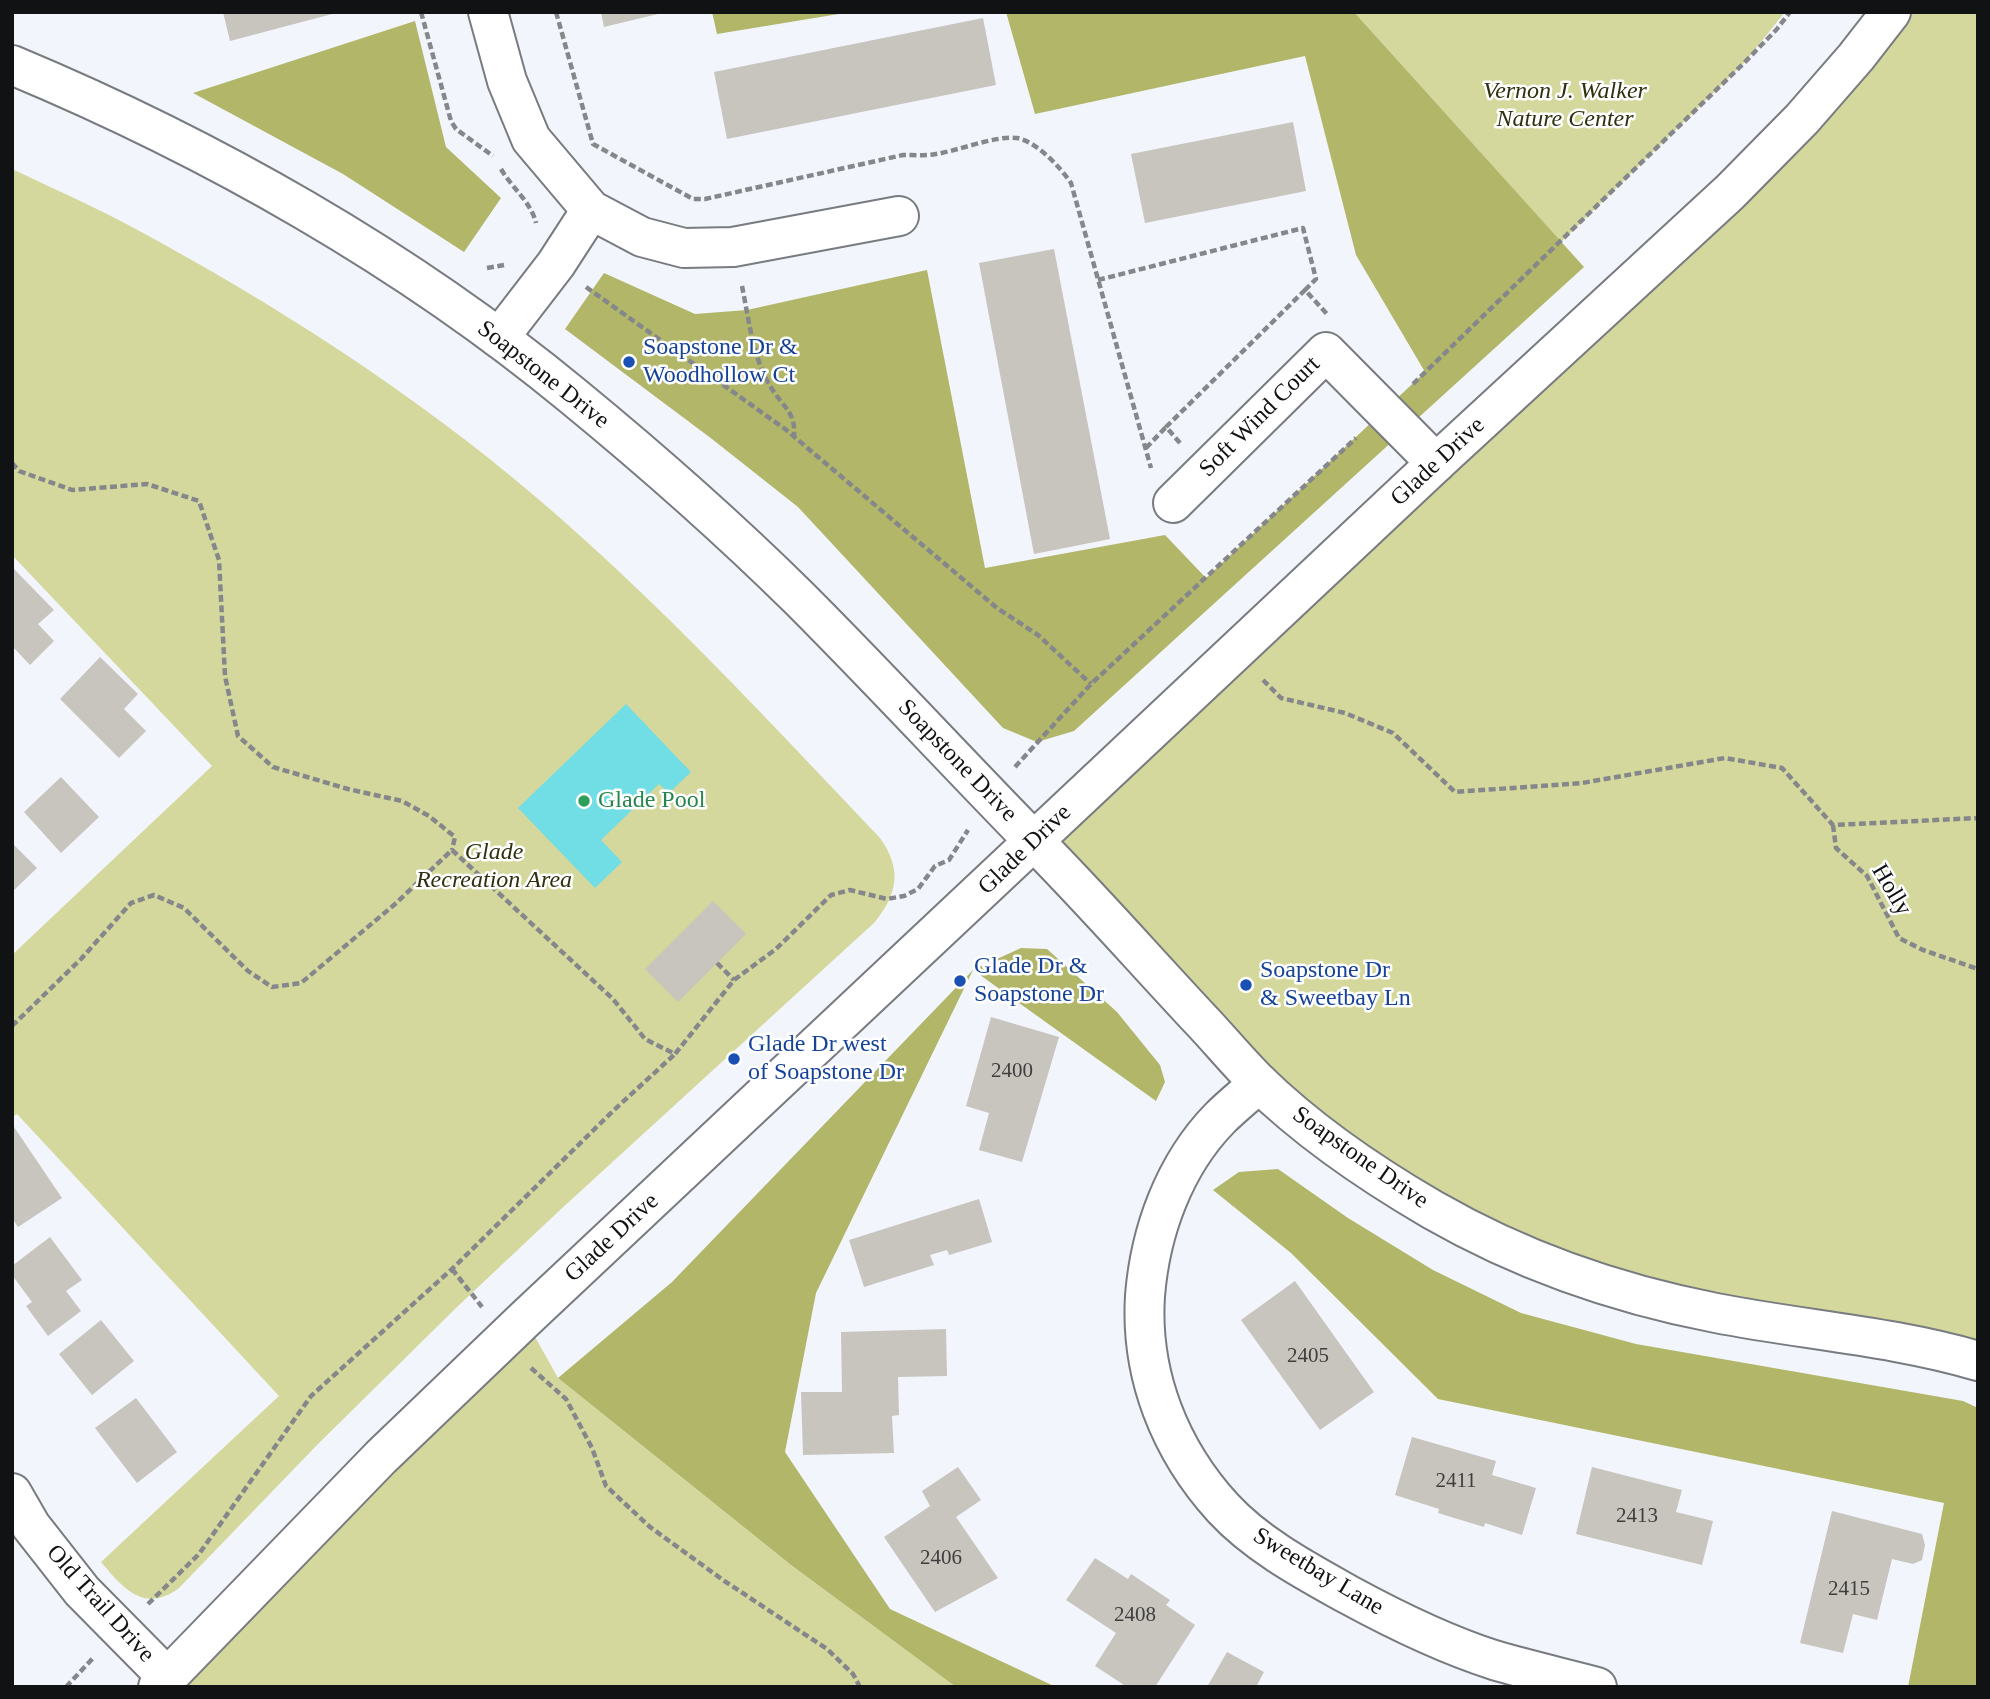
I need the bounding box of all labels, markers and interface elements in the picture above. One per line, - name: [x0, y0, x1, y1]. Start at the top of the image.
- park label: Vernon J. Walker Nature Center: [1483, 78, 1647, 134]
- street label: Soapstone Drive: [471, 315, 615, 435]
- place label: Soapstone Dr & Woodhollow Ct: [643, 334, 798, 390]
- street label: Soft Wind Court: [1194, 351, 1326, 483]
- marker: Soapstone Dr & Woodhollow Ct: [621, 354, 637, 370]
- street label: Glade Drive: [1385, 411, 1491, 513]
- street label: Soapstone Drive: [891, 694, 1023, 828]
- place label: Glade Pool: [598, 787, 705, 815]
- marker: Glade Pool: [576, 793, 592, 809]
- street label: Glade Drive: [973, 799, 1077, 901]
- park label: Glade Recreation Area: [416, 839, 572, 895]
- street label: Holly: [1865, 859, 1917, 921]
- place label: Glade Dr & Soapstone Dr: [974, 953, 1104, 1009]
- place label: Soapstone Dr & Sweetbay Ln: [1260, 957, 1411, 1013]
- marker: Glade Dr & Soapstone Dr: [952, 973, 968, 989]
- marker: Soapstone Dr & Sweetbay Ln: [1238, 977, 1254, 993]
- place label: Glade Dr west of Soapstone Dr: [748, 1031, 904, 1087]
- marker: Glade Dr west of Soapstone Dr: [726, 1051, 742, 1067]
- house number: 2400: [991, 1058, 1033, 1084]
- street label: Soapstone Drive: [1286, 1101, 1434, 1215]
- street label: Glade Drive: [559, 1187, 665, 1289]
- house number: 2405: [1287, 1343, 1329, 1369]
- house number: 2411: [1435, 1468, 1477, 1494]
- house number: 2413: [1616, 1503, 1658, 1529]
- street label: Sweetbay Lane: [1247, 1522, 1389, 1622]
- street label: Old Trail Drive: [40, 1539, 160, 1669]
- house number: 2406: [920, 1545, 962, 1571]
- house number: 2415: [1828, 1576, 1870, 1602]
- house number: 2408: [1114, 1602, 1156, 1628]

